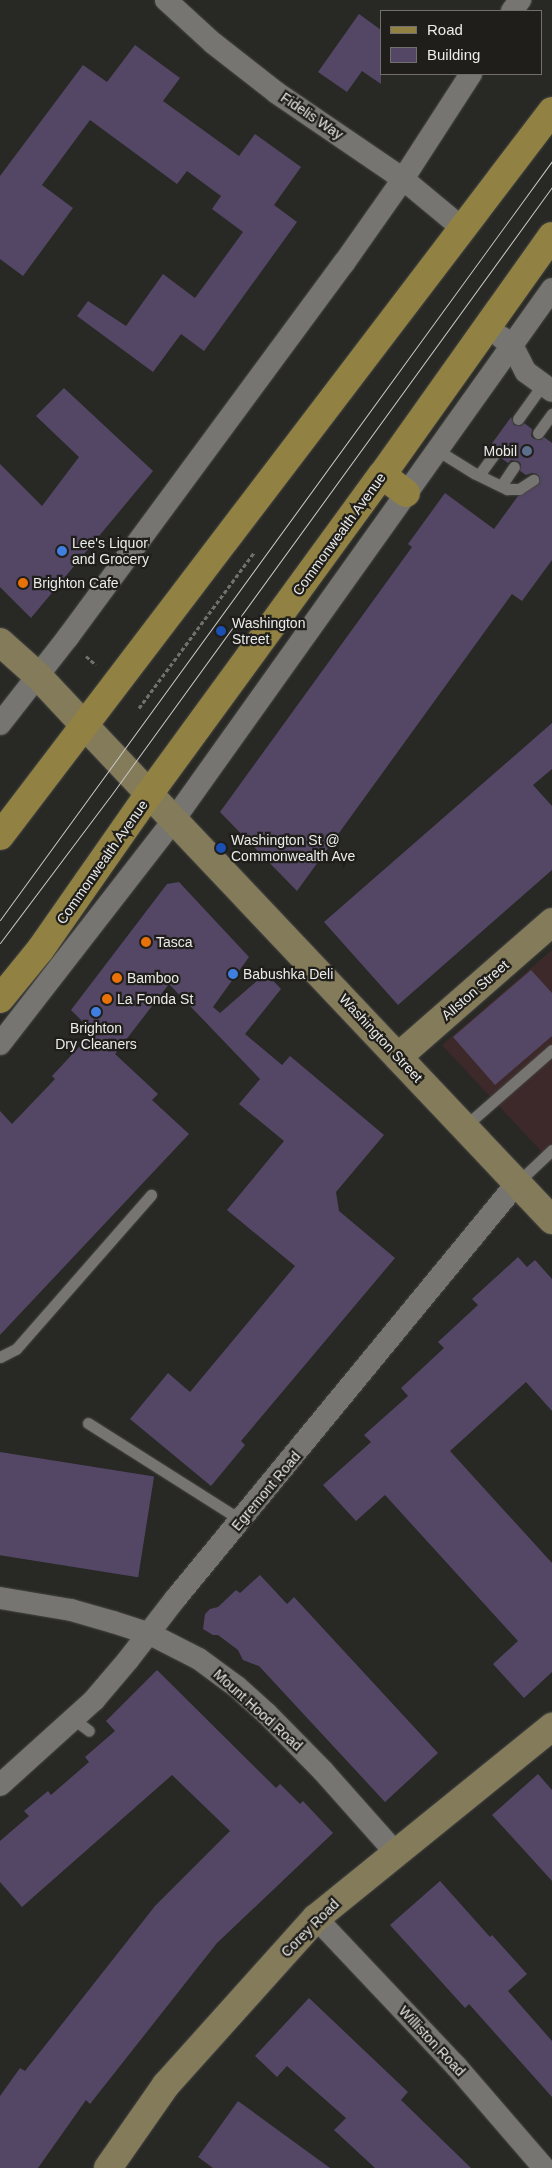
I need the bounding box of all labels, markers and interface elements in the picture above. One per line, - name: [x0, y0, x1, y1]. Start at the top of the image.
- legend: [380, 10, 542, 75]
- text: Road: [427, 21, 463, 38]
- text: Building: [427, 46, 480, 63]
- street label: Fidelis Way: [278, 89, 346, 143]
- place label: Mobil: [484, 443, 517, 459]
- marker: Mobil: [521, 445, 533, 457]
- street label: Commonwealth Avenue: [289, 469, 389, 599]
- place label: Lee's Liquor and Grocery: [72, 535, 149, 568]
- marker: Lee's Liquor and Grocery: [56, 545, 68, 557]
- place label: Brighton Cafe: [33, 575, 119, 591]
- marker: Brighton Cafe: [17, 577, 29, 589]
- place label: Washington Street: [232, 615, 305, 648]
- marker: Washington Street: [214, 624, 228, 638]
- street label: Commonwealth Avenue: [53, 796, 151, 928]
- place label: Washington St @ Commonwealth Ave: [231, 832, 356, 864]
- marker: Washington St @ Commonwealth Ave: [215, 842, 227, 854]
- place label: Tasca: [156, 934, 193, 950]
- marker: Tasca: [140, 936, 152, 948]
- street label: Allston Street: [438, 956, 512, 1024]
- place label: Babushka Deli: [243, 966, 333, 982]
- marker: Babushka Deli: [227, 968, 239, 980]
- place label: Bamboo: [127, 970, 179, 986]
- marker: Bamboo: [111, 972, 123, 984]
- street label: Washington Street: [336, 990, 426, 1086]
- place label: La Fonda St: [117, 991, 193, 1007]
- marker: La Fonda St: [101, 993, 113, 1005]
- marker: Brighton Dry Cleaners: [90, 1006, 102, 1018]
- place label: Brighton Dry Cleaners: [55, 1020, 137, 1052]
- street label: Egremont Road: [228, 1448, 304, 1534]
- street label: Mount Hood Road: [210, 1666, 306, 1754]
- street label: Corey Road: [278, 1896, 342, 1960]
- street label: Williston Road: [395, 2003, 469, 2079]

